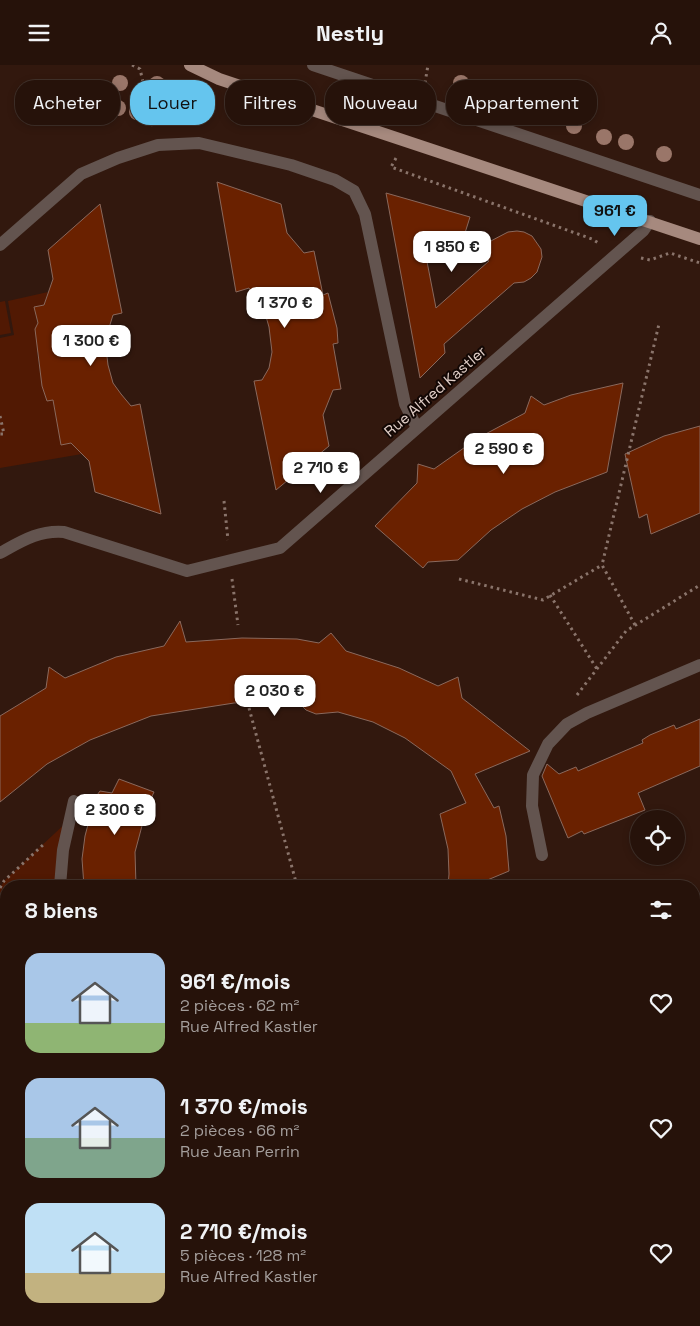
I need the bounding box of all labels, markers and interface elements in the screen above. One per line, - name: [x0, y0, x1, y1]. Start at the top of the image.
- icon: menu: [25, 19, 53, 47]
- text: Nestly: [316, 19, 384, 47]
- icon: person: [647, 19, 675, 47]
- chip: Acheter: [15, 80, 120, 125]
- chip: Louer: [130, 80, 215, 125]
- chip: Filtres: [225, 80, 315, 125]
- chip: Nouveau: [325, 80, 436, 125]
- chip: Appartement: [446, 80, 597, 125]
- pin: 961 €: [580, 195, 650, 237]
- text: 961 €: [594, 200, 636, 221]
- pin: 1 850 €: [406, 231, 498, 273]
- text: 1 850 €: [424, 236, 480, 257]
- pin: 1 370 €: [239, 287, 331, 329]
- text: 1 370 €: [257, 292, 313, 313]
- pin: 1 300 €: [45, 325, 137, 367]
- text: 1 300 €: [63, 330, 119, 351]
- street label: Rue Alfred Kastler: [380, 341, 490, 441]
- pin: 2 590 €: [458, 433, 550, 475]
- text: 2 590 €: [475, 438, 533, 459]
- pin: 2 710 €: [275, 451, 367, 494]
- text: 2 710 €: [294, 457, 348, 478]
- pin: 2 030 €: [229, 675, 321, 717]
- text: 2 030 €: [246, 680, 304, 701]
- pin: 2 300 €: [69, 793, 161, 836]
- text: 2 300 €: [86, 799, 144, 820]
- map controls: [630, 810, 685, 865]
- button: locate: [630, 810, 685, 865]
- icon: filters: [647, 896, 675, 924]
- text: 8 biens: [25, 897, 98, 924]
- text: 961 €/mois: [180, 968, 290, 995]
- icon: home: [65, 973, 125, 1033]
- icon: heart: [647, 989, 675, 1017]
- text: 2 pièces · 62 m²: [180, 995, 299, 1016]
- text: Rue Alfred Kastler: [180, 1016, 318, 1037]
- text: 1 370 €/mois: [180, 1093, 308, 1120]
- icon: home: [65, 1098, 125, 1158]
- icon: heart: [647, 1114, 675, 1142]
- text: 2 pièces · 66 m²: [180, 1120, 299, 1141]
- text: Rue Jean Perrin: [180, 1141, 300, 1162]
- text: 2 710 €/mois: [180, 1218, 307, 1245]
- icon: home: [65, 1223, 125, 1283]
- icon: heart: [647, 1239, 675, 1267]
- text: 5 pièces · 128 m²: [180, 1245, 306, 1266]
- text: Rue Alfred Kastler: [180, 1266, 318, 1287]

